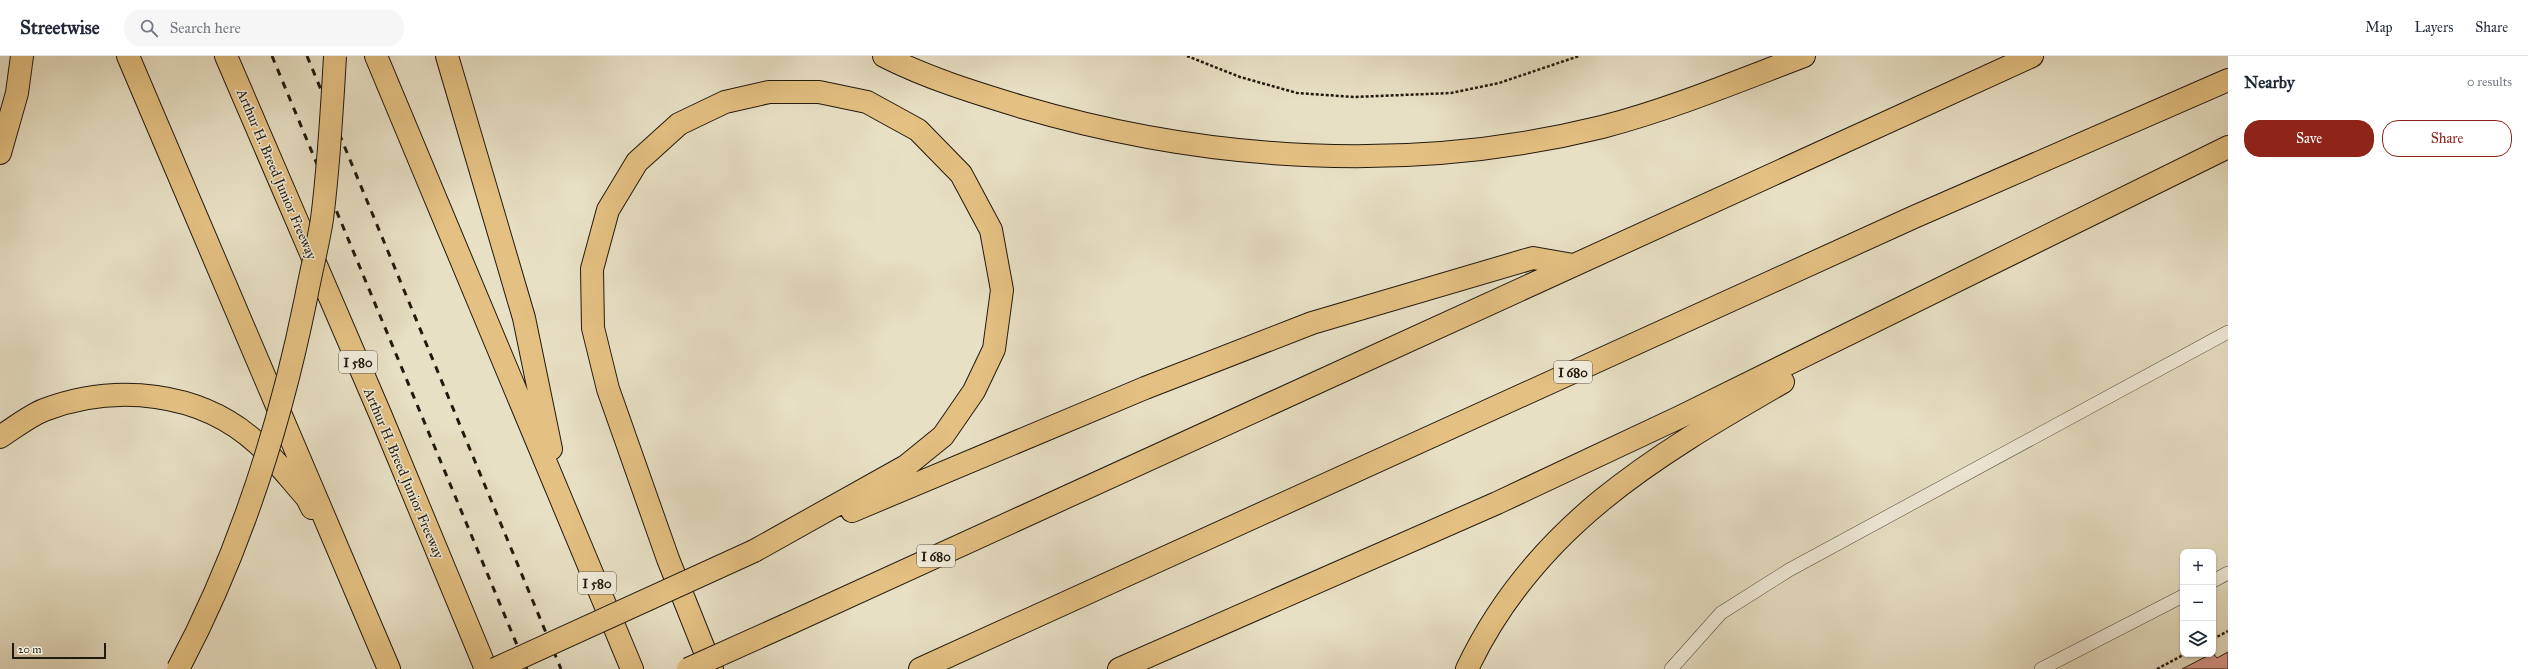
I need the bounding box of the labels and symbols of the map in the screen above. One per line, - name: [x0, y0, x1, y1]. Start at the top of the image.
- street label: Arthur H. Breed Junior Freeway: [232, 85, 320, 263]
- road number: I 580: [339, 351, 377, 373]
- road number: I 680: [1554, 361, 1592, 383]
- street label: Arthur H. Breed Junior Freeway: [359, 384, 447, 562]
- road number: I 680: [917, 545, 955, 567]
- road number: I 580: [578, 572, 616, 594]
- scale bar: [12, 641, 106, 660]

